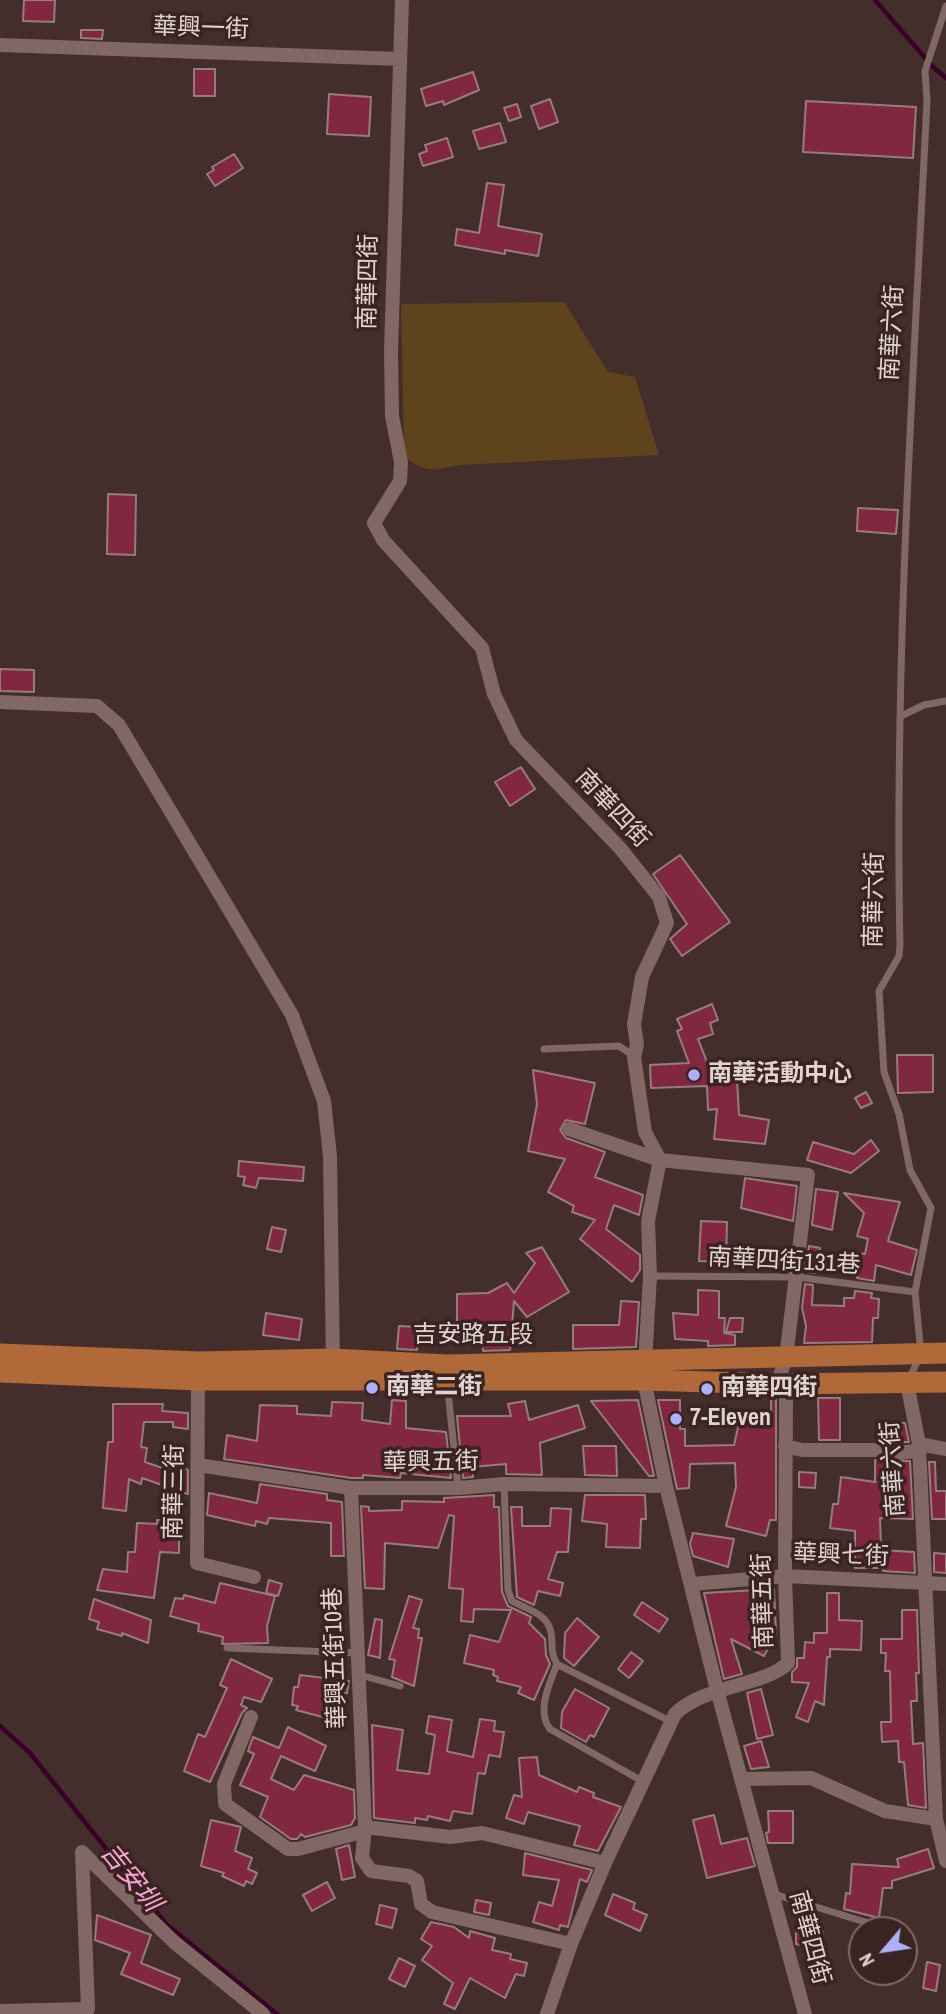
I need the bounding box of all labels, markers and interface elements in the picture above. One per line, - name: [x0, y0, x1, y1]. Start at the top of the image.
- street label: 華興一街: [153, 13, 249, 45]
- street label: 南華四街: [354, 234, 384, 330]
- street label: 南華六街: [876, 284, 910, 382]
- street label: 南華四街: [569, 764, 655, 854]
- street label: 南華六街: [860, 852, 890, 948]
- place label: 南華活動中心: [708, 1061, 852, 1089]
- marker: 南華活動中心: [686, 1067, 702, 1083]
- street label: 南華四街131巷: [707, 1244, 861, 1280]
- street label: 吉安路五段: [413, 1322, 533, 1350]
- place label: 南華二街: [386, 1374, 482, 1402]
- place label: 南華四街: [721, 1375, 817, 1403]
- marker: 南華二街: [364, 1380, 380, 1396]
- marker: 南華四街: [699, 1381, 715, 1397]
- place label: 7-Eleven: [690, 1405, 771, 1433]
- marker: 7-Eleven: [668, 1411, 684, 1427]
- street label: 南華六街: [876, 1420, 912, 1518]
- street label: 南華三街: [160, 1444, 190, 1540]
- street label: 華興五街: [383, 1448, 479, 1478]
- street label: 華興七街: [793, 1540, 889, 1572]
- street label: 南華五街: [748, 1553, 780, 1649]
- street label: 華興五街10巷: [319, 1587, 353, 1729]
- water label: 吉安圳: [93, 1838, 167, 1918]
- street label: 南華四街: [783, 1888, 835, 1988]
- north arrow: [848, 1916, 918, 1986]
- text: N: [852, 1949, 880, 1971]

